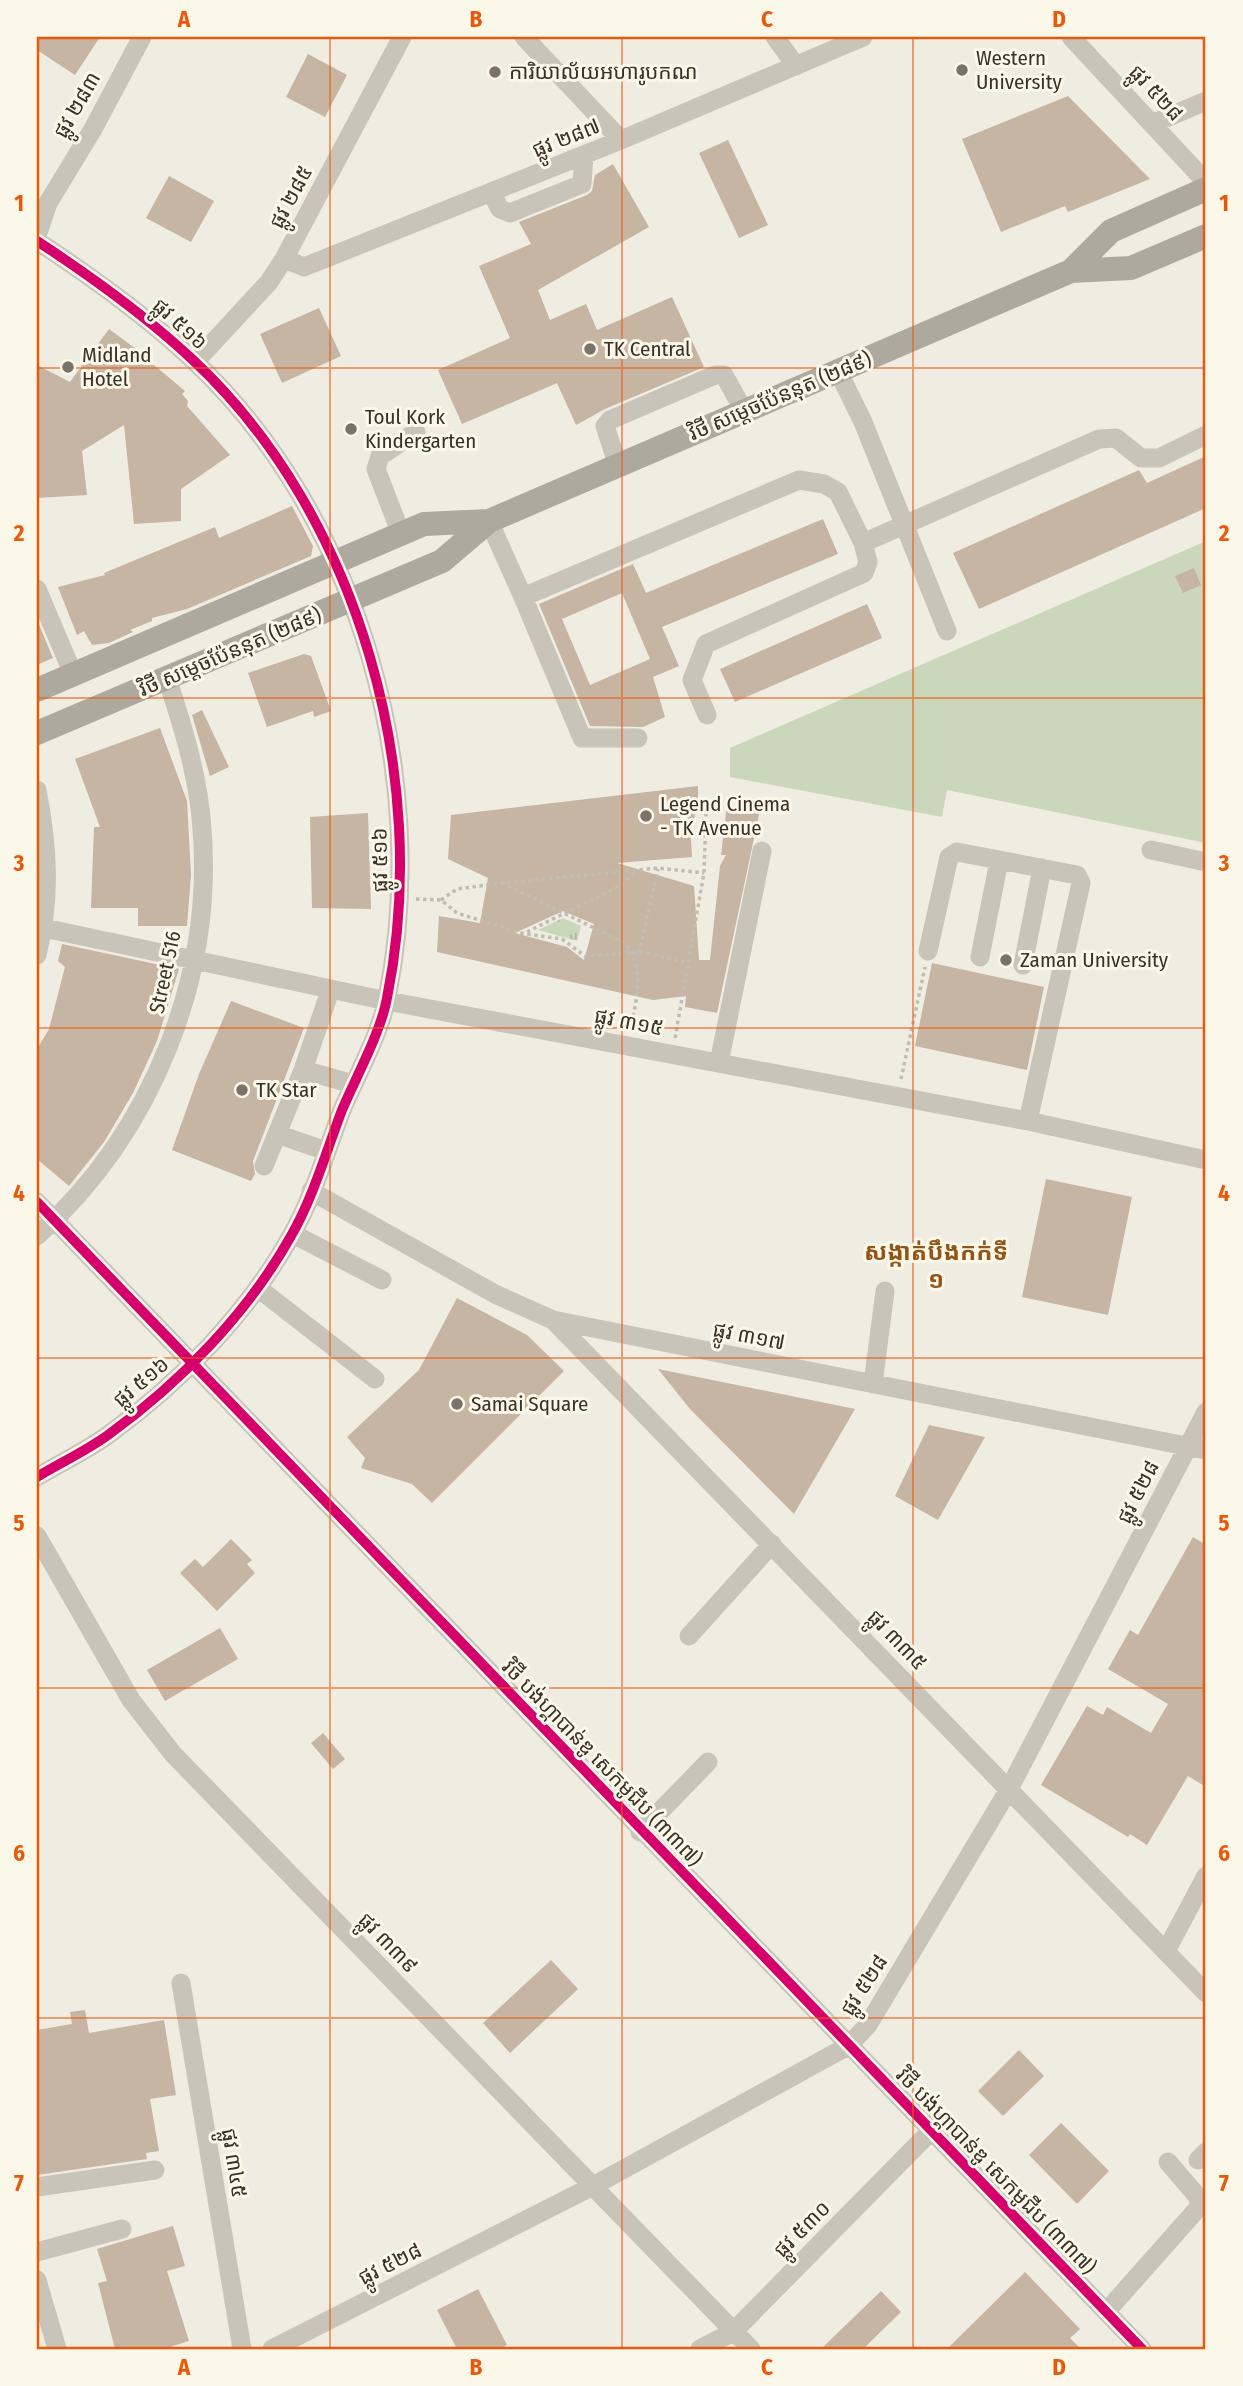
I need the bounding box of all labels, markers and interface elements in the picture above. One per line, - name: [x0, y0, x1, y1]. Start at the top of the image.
- text: A: [177, 5, 191, 33]
- text: B: [470, 5, 483, 33]
- text: C: [761, 5, 773, 33]
- text: D: [1052, 5, 1066, 33]
- place label: Western University: [976, 45, 1062, 95]
- place label: ការិយាល័យអហារូបកណ: [509, 59, 698, 86]
- street label: ផ្លូវ ៥២៨: [1119, 59, 1189, 131]
- marker: Western University: [954, 62, 970, 78]
- marker: ការិយាល័យអហារូបកណ: [487, 64, 503, 80]
- street label: ផ្លូវ ២៨៣: [48, 67, 112, 146]
- street label: ផ្លូវ ២៨៧: [528, 113, 606, 169]
- street label: ផ្លូវ ២៨៥: [264, 161, 324, 236]
- text: 1: [14, 189, 24, 217]
- text: 1: [1219, 189, 1229, 217]
- street label: ផ្លូវ ៥១៦: [143, 293, 213, 360]
- place label: TK Central: [604, 336, 691, 362]
- marker: TK Central: [582, 341, 598, 357]
- place label: Midland Hotel: [82, 342, 152, 392]
- street label: វិថី សម្តេចប៉ែននុត (២៨៩): [684, 346, 876, 447]
- marker: Midland Hotel: [60, 359, 76, 375]
- place label: Toul Kork Kindergarten: [365, 404, 476, 454]
- marker: Toul Kork Kindergarten: [343, 421, 359, 437]
- text: 2: [13, 519, 25, 547]
- text: 2: [1218, 519, 1230, 547]
- street label: វិថី សម្តេចប៉ែននុត (២៨៩): [134, 602, 326, 703]
- place label: Legend Cinema - TK Avenue: [660, 791, 790, 841]
- marker: Legend Cinema - TK Avenue: [638, 808, 654, 824]
- street label: ផ្លូវ ៥១៦: [366, 827, 400, 893]
- text: 3: [13, 849, 25, 877]
- text: 3: [1218, 849, 1230, 877]
- street label: Street 516: [144, 928, 186, 1016]
- place label: Zaman University: [1020, 947, 1169, 973]
- marker: Zaman University: [998, 952, 1014, 968]
- street label: ផ្លូវ ៣១៥: [591, 1003, 666, 1048]
- place label: TK Star: [256, 1077, 317, 1103]
- marker: TK Star: [234, 1082, 250, 1098]
- text: 4: [13, 1179, 25, 1207]
- text: 4: [1218, 1179, 1230, 1207]
- district label: សង្កាត់បឹងកក់ទី ១: [864, 1238, 1008, 1294]
- street label: ផ្លូវ ៣១៧: [710, 1316, 787, 1362]
- street label: ផ្លូវ ៥១៦: [108, 1351, 178, 1418]
- place label: Samai Square: [471, 1391, 588, 1417]
- marker: Samai Square: [449, 1396, 465, 1412]
- street label: ផ្លូវ ៥២៨: [1111, 1456, 1170, 1531]
- text: 5: [13, 1509, 25, 1537]
- text: 5: [1218, 1509, 1230, 1537]
- street label: ផ្លូវ ៣៣៥: [857, 1604, 932, 1680]
- street label: វិថី បង់ហ្គាបាន់ឌូ សេកមូជីប (៣៣៧): [495, 1654, 708, 1872]
- text: 6: [13, 1839, 25, 1867]
- text: 6: [1218, 1839, 1230, 1867]
- street label: ផ្លូវ ៣៣៩: [348, 1907, 423, 1983]
- street label: ផ្លូវ ៥២៨: [835, 1950, 899, 2024]
- street label: វិថី បង់ហ្គាបាន់ឌូ សេកមូជីប (៣៣៧): [889, 2062, 1102, 2280]
- street label: ផ្លូវ ៣៤៥: [210, 2126, 252, 2201]
- text: 7: [14, 2169, 24, 2197]
- text: 7: [1219, 2169, 1229, 2197]
- street label: ផ្លូវ ៥៣០: [768, 2195, 840, 2267]
- street label: ផ្លូវ ៥២៨: [354, 2237, 429, 2296]
- text: A: [177, 2353, 191, 2381]
- text: B: [470, 2353, 483, 2381]
- text: C: [761, 2353, 773, 2381]
- text: D: [1052, 2353, 1066, 2381]

